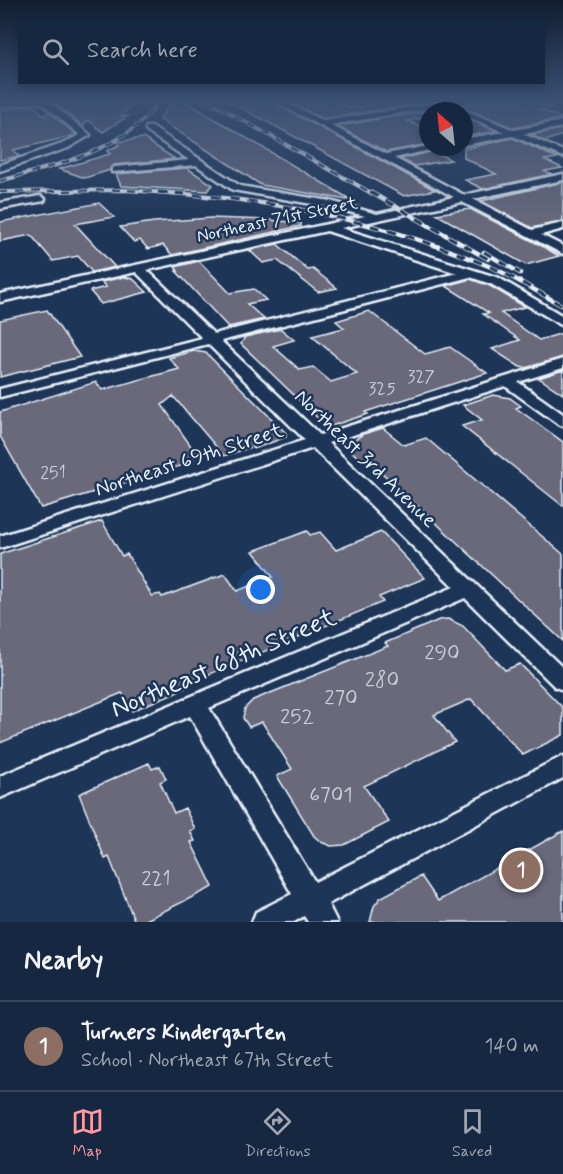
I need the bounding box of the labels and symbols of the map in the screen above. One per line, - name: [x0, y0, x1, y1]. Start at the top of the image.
- north arrow: [419, 102, 473, 156]
- street label: Northeast 71st Street: [194, 191, 360, 249]
- house number: 327: [407, 365, 435, 389]
- house number: 325: [368, 377, 396, 401]
- street label: Northeast 3rd Avenue: [288, 383, 443, 534]
- street label: Northeast 69th Street: [92, 416, 288, 504]
- house number: 251: [40, 461, 66, 485]
- your location: [246, 575, 275, 604]
- street label: Northeast 68th Street: [106, 601, 342, 727]
- house number: 290: [424, 639, 460, 667]
- house number: 280: [365, 666, 399, 694]
- house number: 270: [324, 684, 358, 712]
- house number: 252: [280, 703, 314, 731]
- house number: 6701: [309, 781, 353, 809]
- pin: 1: [502, 848, 540, 892]
- house number: 221: [141, 865, 171, 893]

